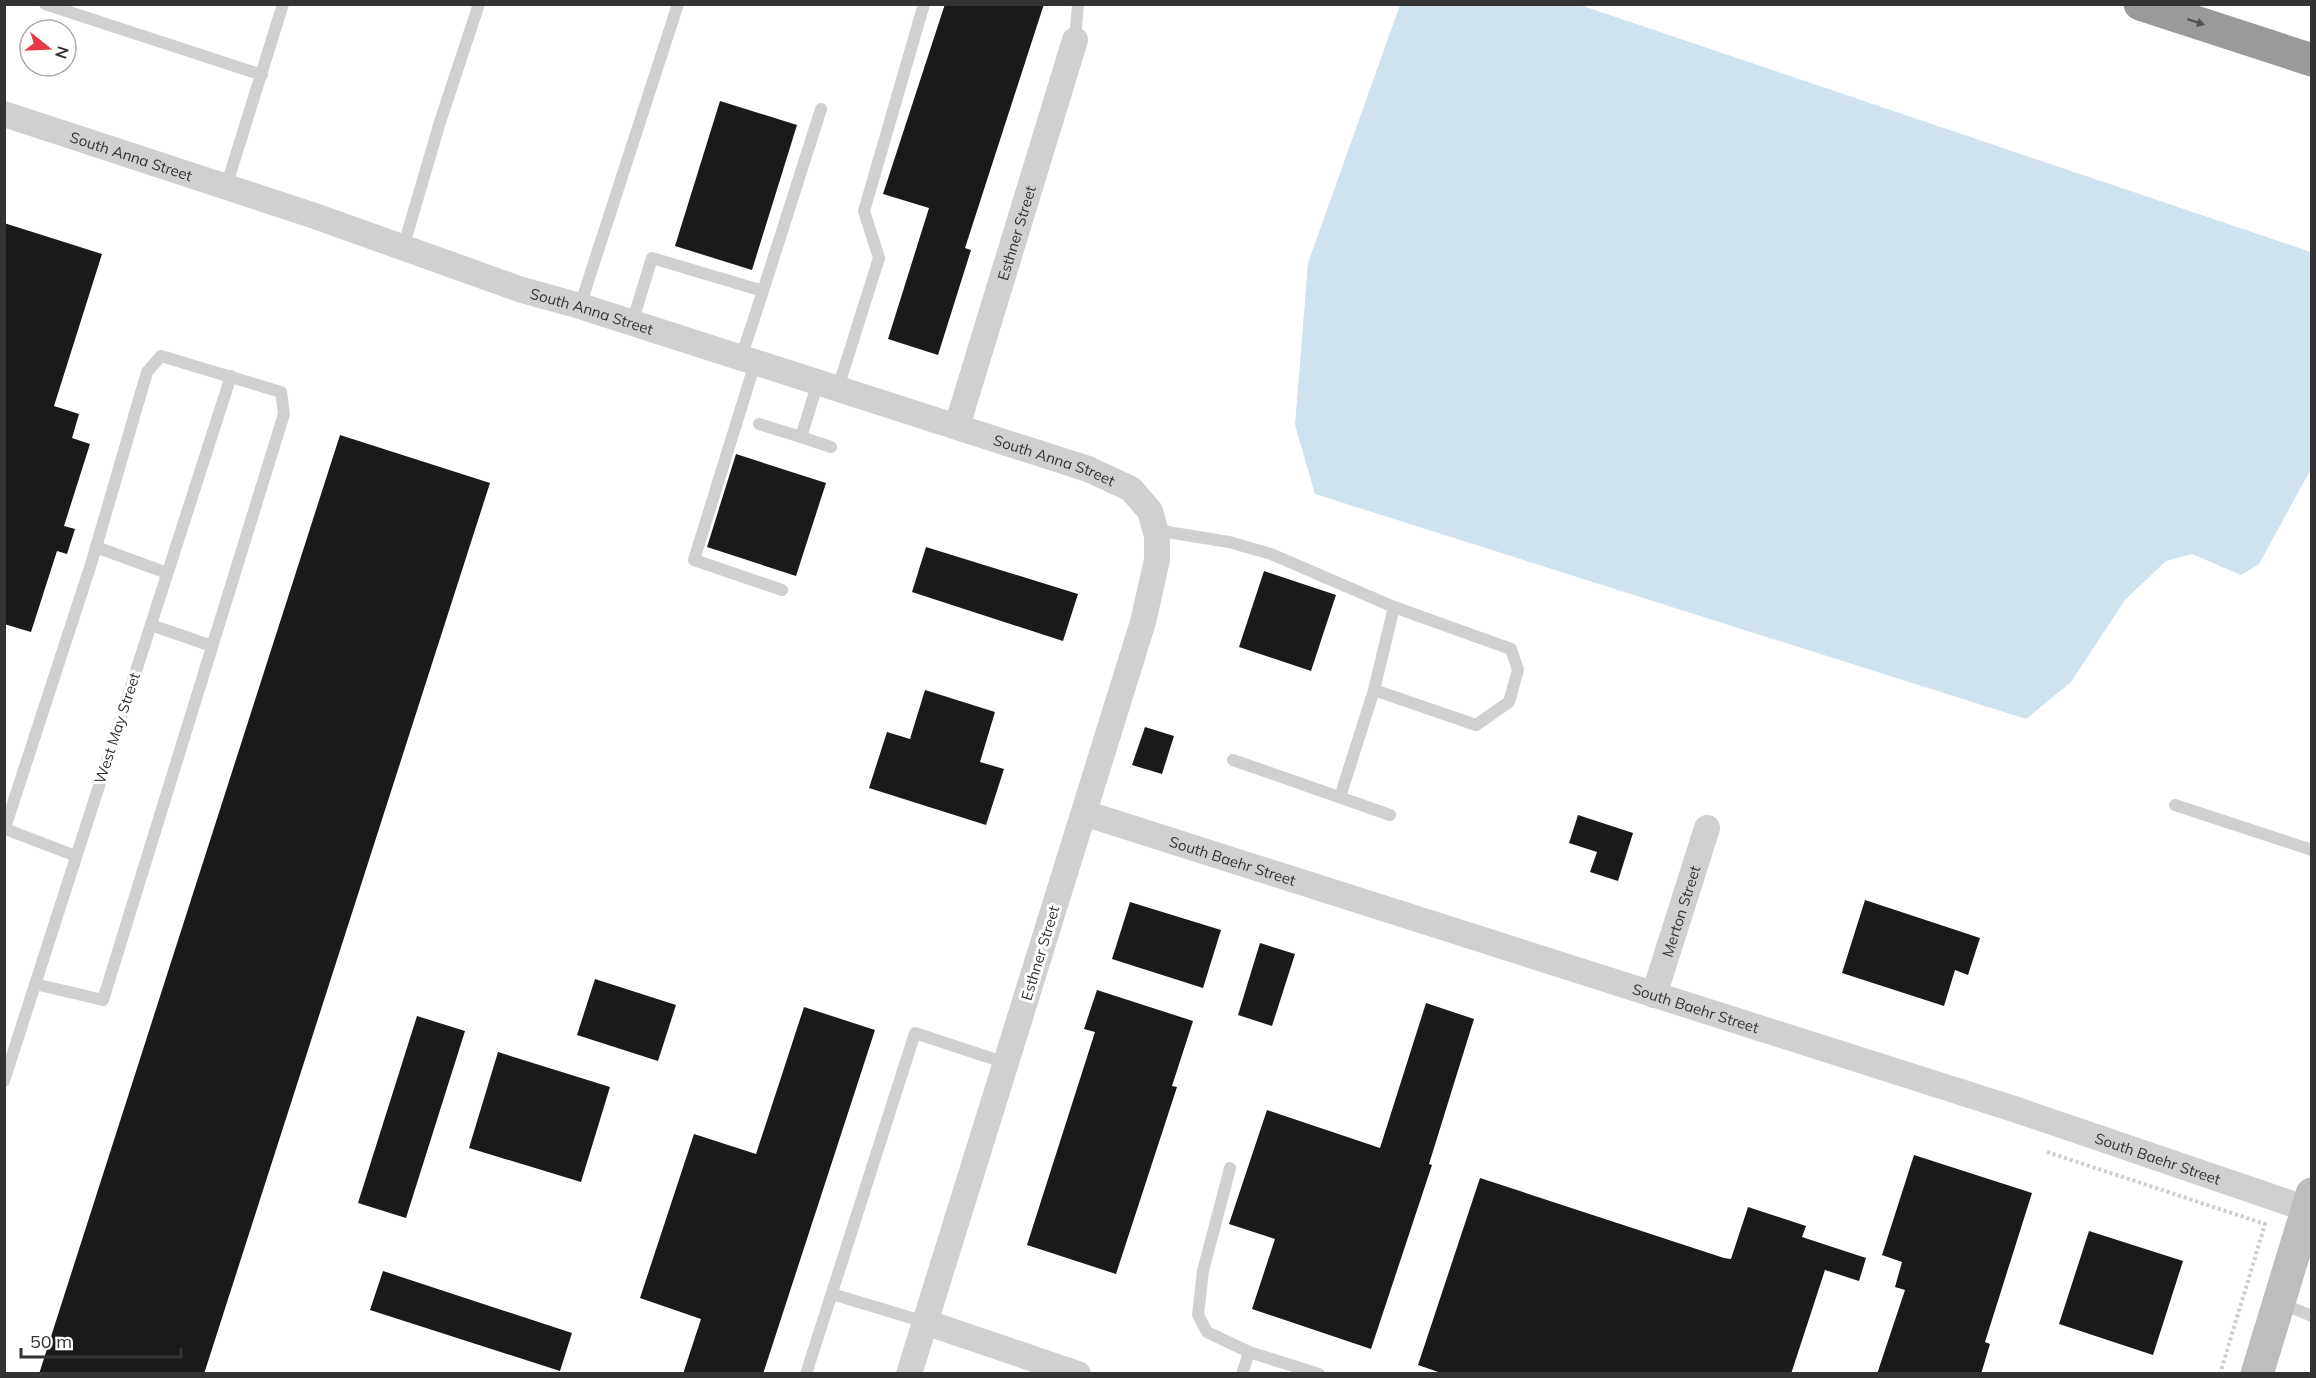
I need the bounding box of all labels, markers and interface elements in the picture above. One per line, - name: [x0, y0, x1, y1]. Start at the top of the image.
- north arrow: [18, 18, 78, 78]
- one-way arrow: [2187, 18, 2205, 28]
- text: N: [51, 44, 74, 61]
- street label: South Anna Street: [68, 127, 195, 185]
- street label: Esthner Street: [993, 183, 1039, 282]
- street label: South Anna Street: [528, 283, 656, 338]
- street label: South Anna Street: [991, 430, 1118, 490]
- street label: West May Street: [90, 670, 144, 786]
- street label: South Baehr Street: [1167, 831, 1298, 889]
- street label: Merton Street: [1657, 863, 1704, 959]
- street label: Esthner Street: [1017, 903, 1063, 1003]
- street label: South Baehr Street: [1630, 979, 1761, 1037]
- street label: South Baehr Street: [2093, 1128, 2223, 1188]
- scale bar: [21, 1321, 182, 1359]
- text: 50 m: [30, 1330, 72, 1353]

